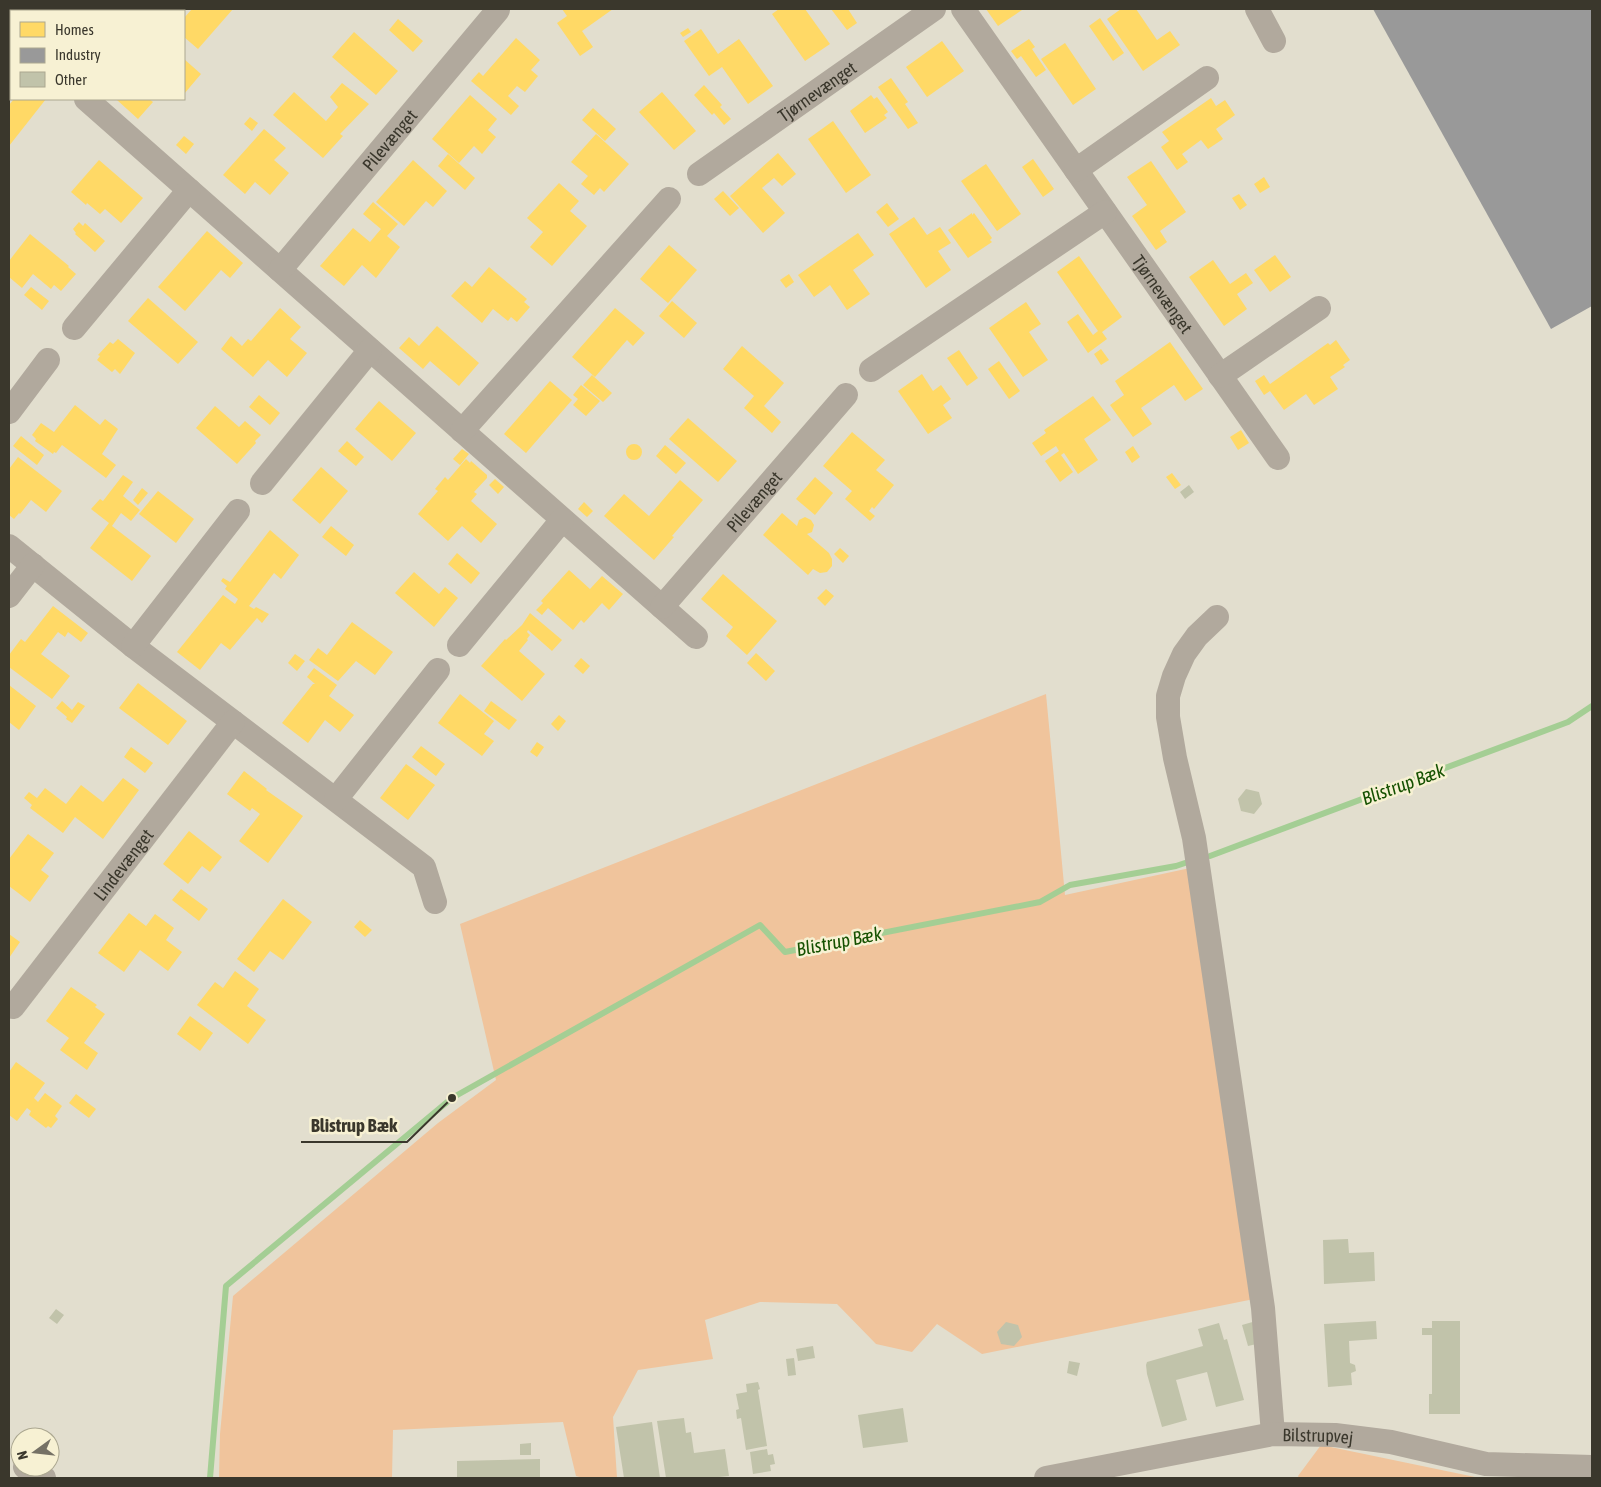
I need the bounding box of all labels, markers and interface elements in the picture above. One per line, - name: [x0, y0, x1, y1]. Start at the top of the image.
- legend: [10, 10, 185, 100]
- text: Homes: [55, 21, 94, 38]
- text: Industry: [55, 46, 101, 63]
- street label: Tjørnevænget: [774, 57, 860, 126]
- text: Other: [55, 71, 87, 88]
- street label: Pilevænget: [358, 105, 421, 175]
- street label: Tjørnevænget: [1128, 251, 1197, 337]
- street label: Pilevænget: [722, 467, 786, 536]
- water label: Blistrup Bæk: [1359, 759, 1448, 809]
- street label: Lindevænget: [89, 825, 157, 905]
- water label: Blistrup Bæk: [794, 922, 884, 960]
- callout: Blistrup Bæk: [301, 1108, 407, 1142]
- text: Blistrup Bæk: [311, 1114, 398, 1136]
- street label: Bilstrupvej: [1282, 1424, 1354, 1448]
- north arrow: [10, 1427, 60, 1477]
- text: N: [14, 1449, 31, 1461]

